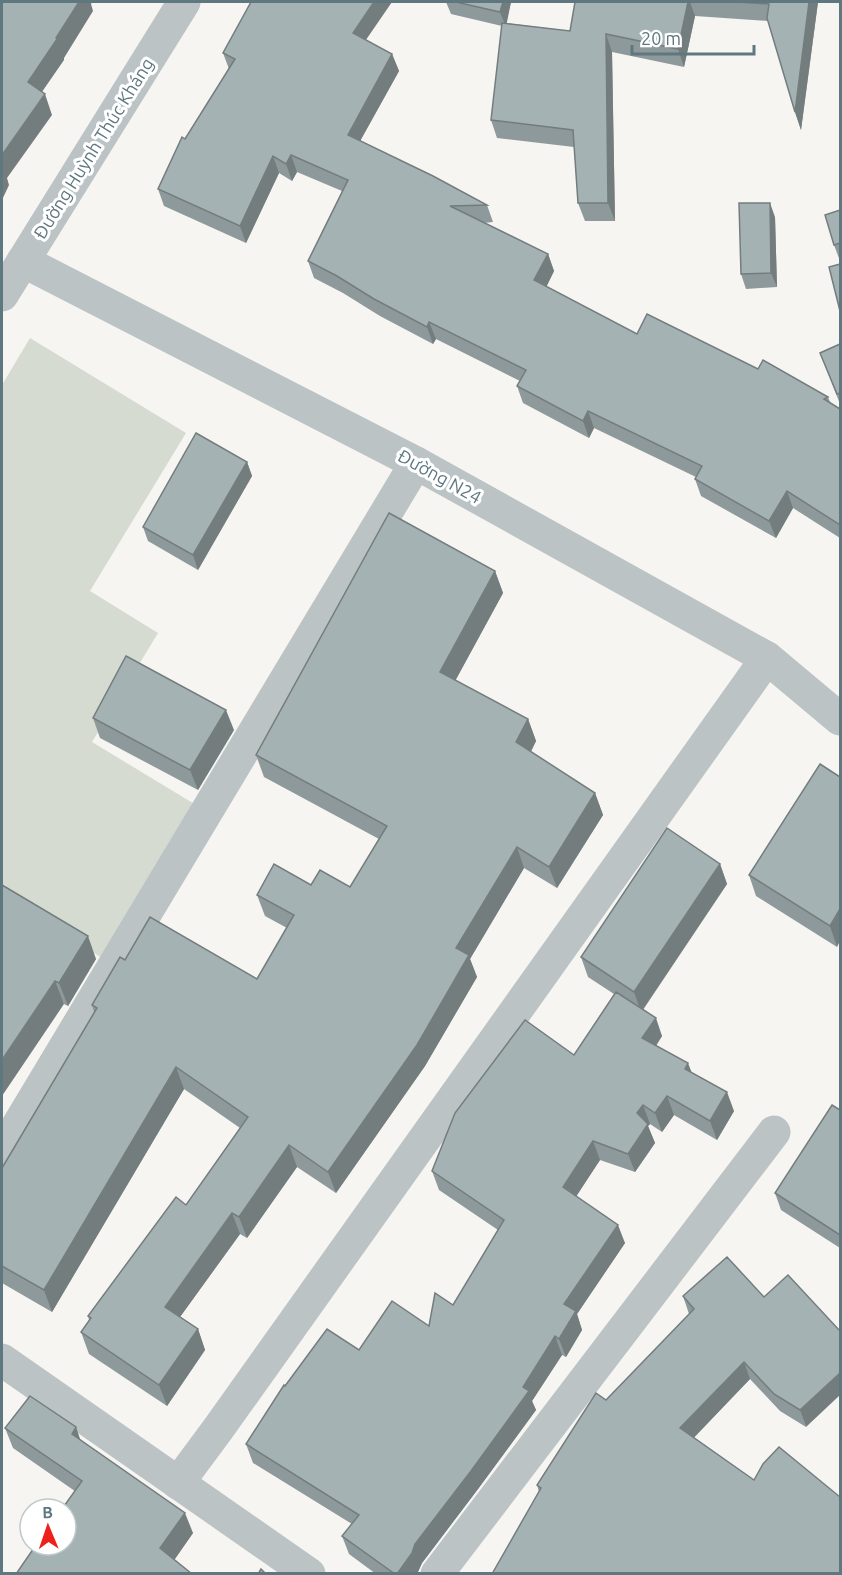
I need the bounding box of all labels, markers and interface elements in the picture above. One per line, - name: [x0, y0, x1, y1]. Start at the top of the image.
- scale bar: [632, 18, 754, 56]
- text: 20 m: [641, 28, 681, 48]
- street label: Đường Huỳnh Thúc Kháng: [29, 54, 157, 242]
- street label: Đường N24: [395, 445, 485, 507]
- north arrow: [18, 1497, 78, 1557]
- text: B: [42, 1503, 53, 1521]

